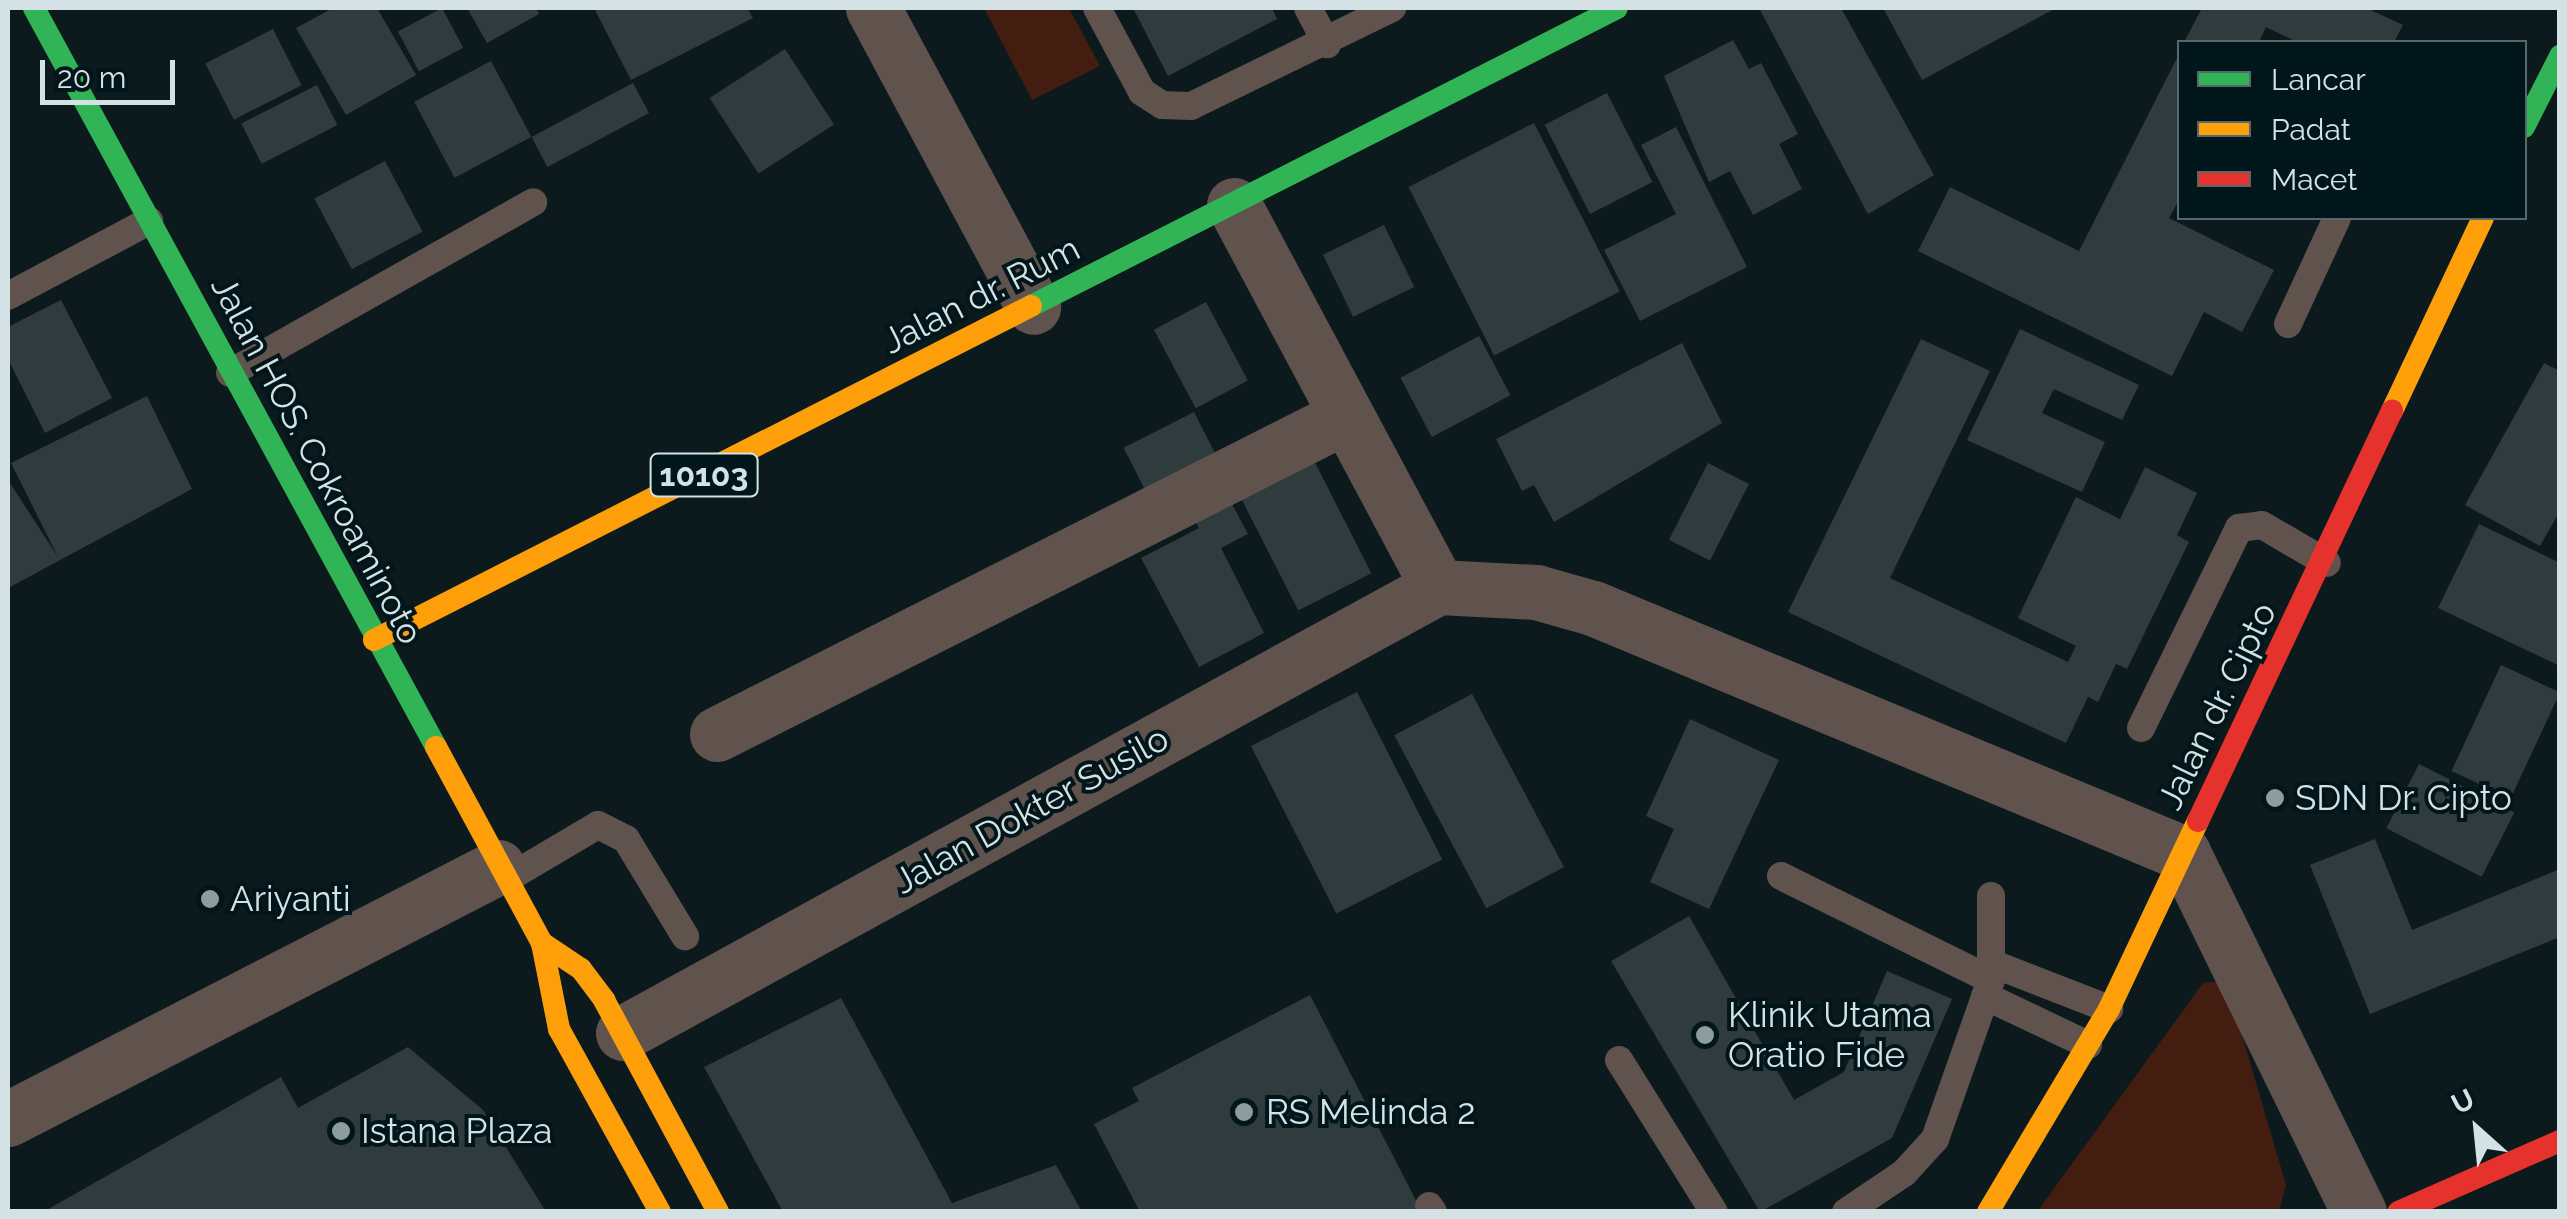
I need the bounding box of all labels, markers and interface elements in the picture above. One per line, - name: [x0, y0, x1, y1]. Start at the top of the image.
- scale bar: [45, 40, 180, 102]
- legend: [2177, 40, 2527, 220]
- text: 20 m: [57, 60, 126, 95]
- text: Lancar: [2271, 62, 2366, 97]
- text: Padat: [2271, 112, 2351, 147]
- text: Macet: [2271, 162, 2357, 197]
- street label: Jalan dr. Rum: [876, 227, 1086, 363]
- street label: Jalan HOS. Cokroaminoto: [202, 269, 432, 651]
- road number: 10103: [649, 448, 759, 502]
- street label: Jalan dr. Cipto: [2149, 596, 2285, 816]
- street label: Jalan Dokter Susilo: [886, 717, 1176, 903]
- place label: SDN Dr. Cipto: [2295, 777, 2512, 819]
- marker: SDN Dr. Cipto: [2264, 787, 2286, 809]
- place label: Ariyanti: [230, 878, 351, 920]
- marker: Ariyanti: [199, 888, 221, 910]
- place label: Klinik Utama Oratio Fide: [1728, 994, 1932, 1076]
- marker: Klinik Utama Oratio Fide: [1692, 1022, 1718, 1048]
- north arrow: [2427, 1079, 2527, 1179]
- text: U: [2446, 1082, 2480, 1121]
- place label: RS Melinda 2: [1266, 1091, 1476, 1133]
- marker: RS Melinda 2: [1231, 1099, 1257, 1125]
- place label: Istana Plaza: [361, 1110, 552, 1152]
- marker: Istana Plaza: [330, 1120, 352, 1142]

